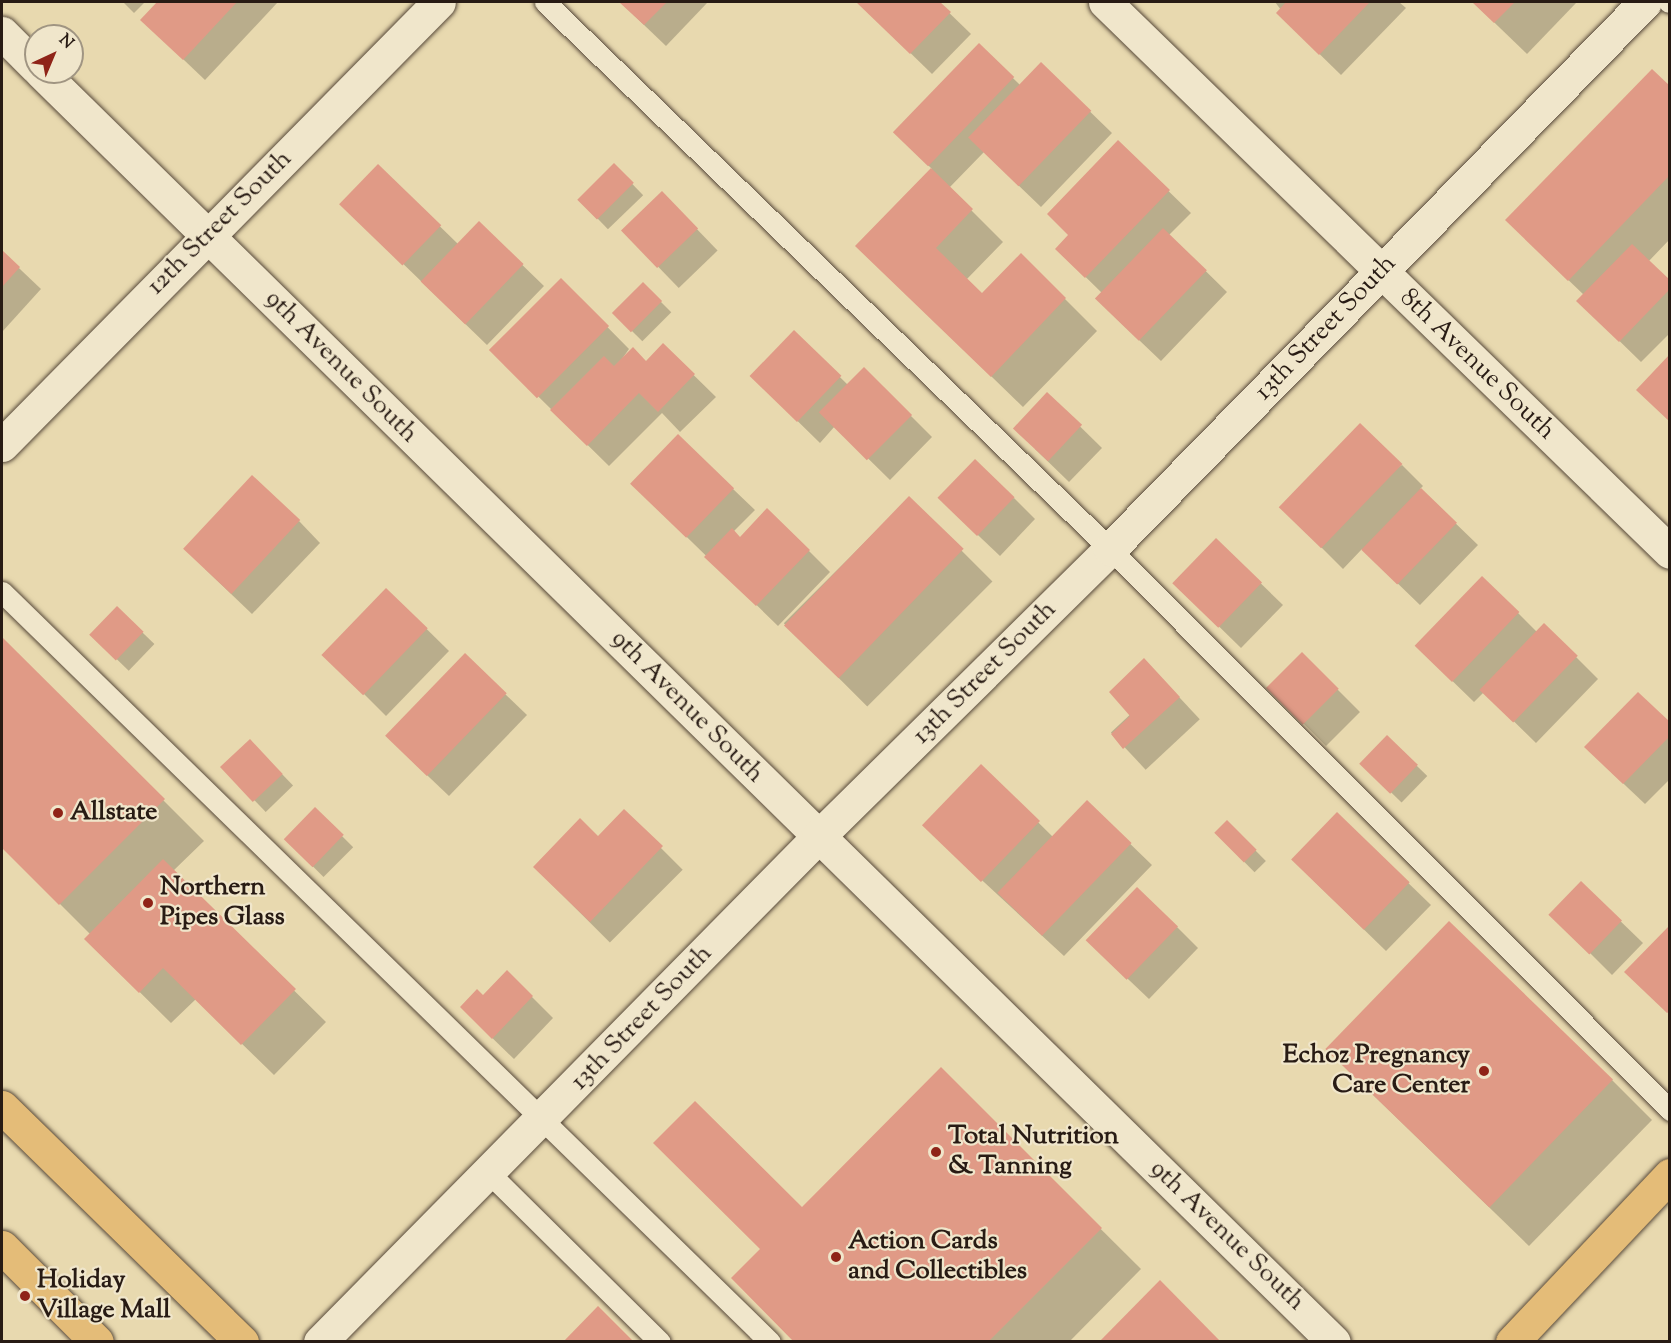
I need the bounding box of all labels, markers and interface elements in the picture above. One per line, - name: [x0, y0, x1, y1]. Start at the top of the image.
- north arrow: [24, 24, 84, 84]
- text: N: [53, 29, 78, 55]
- street label: 12th Street South: [141, 144, 299, 302]
- street label: 13th Street South: [1249, 249, 1403, 407]
- street label: 8th Avenue South: [1393, 283, 1561, 447]
- street label: 9th Avenue South: [258, 284, 424, 450]
- street label: 13th Street South: [907, 595, 1063, 751]
- street label: 9th Avenue South: [604, 624, 770, 790]
- place label: Allstate: [70, 797, 157, 829]
- marker: Allstate: [51, 806, 65, 820]
- place label: Northern Pipes Glass: [160, 872, 285, 934]
- marker: Northern Pipes Glass: [141, 896, 155, 910]
- street label: 13th Street South: [565, 939, 719, 1097]
- place label: Echoz Pregnancy Care Center: [1283, 1040, 1470, 1102]
- marker: Echoz Pregnancy Care Center: [1475, 1062, 1493, 1080]
- place label: Total Nutrition & Tanning: [948, 1121, 1119, 1182]
- marker: Total Nutrition & Tanning: [929, 1145, 943, 1159]
- street label: 9th Avenue South: [1143, 1154, 1311, 1318]
- place label: Action Cards and Collectibles: [848, 1226, 1027, 1288]
- marker: Action Cards and Collectibles: [829, 1250, 843, 1264]
- place label: Holiday Village Mall: [37, 1265, 171, 1326]
- marker: Holiday Village Mall: [18, 1289, 32, 1303]

